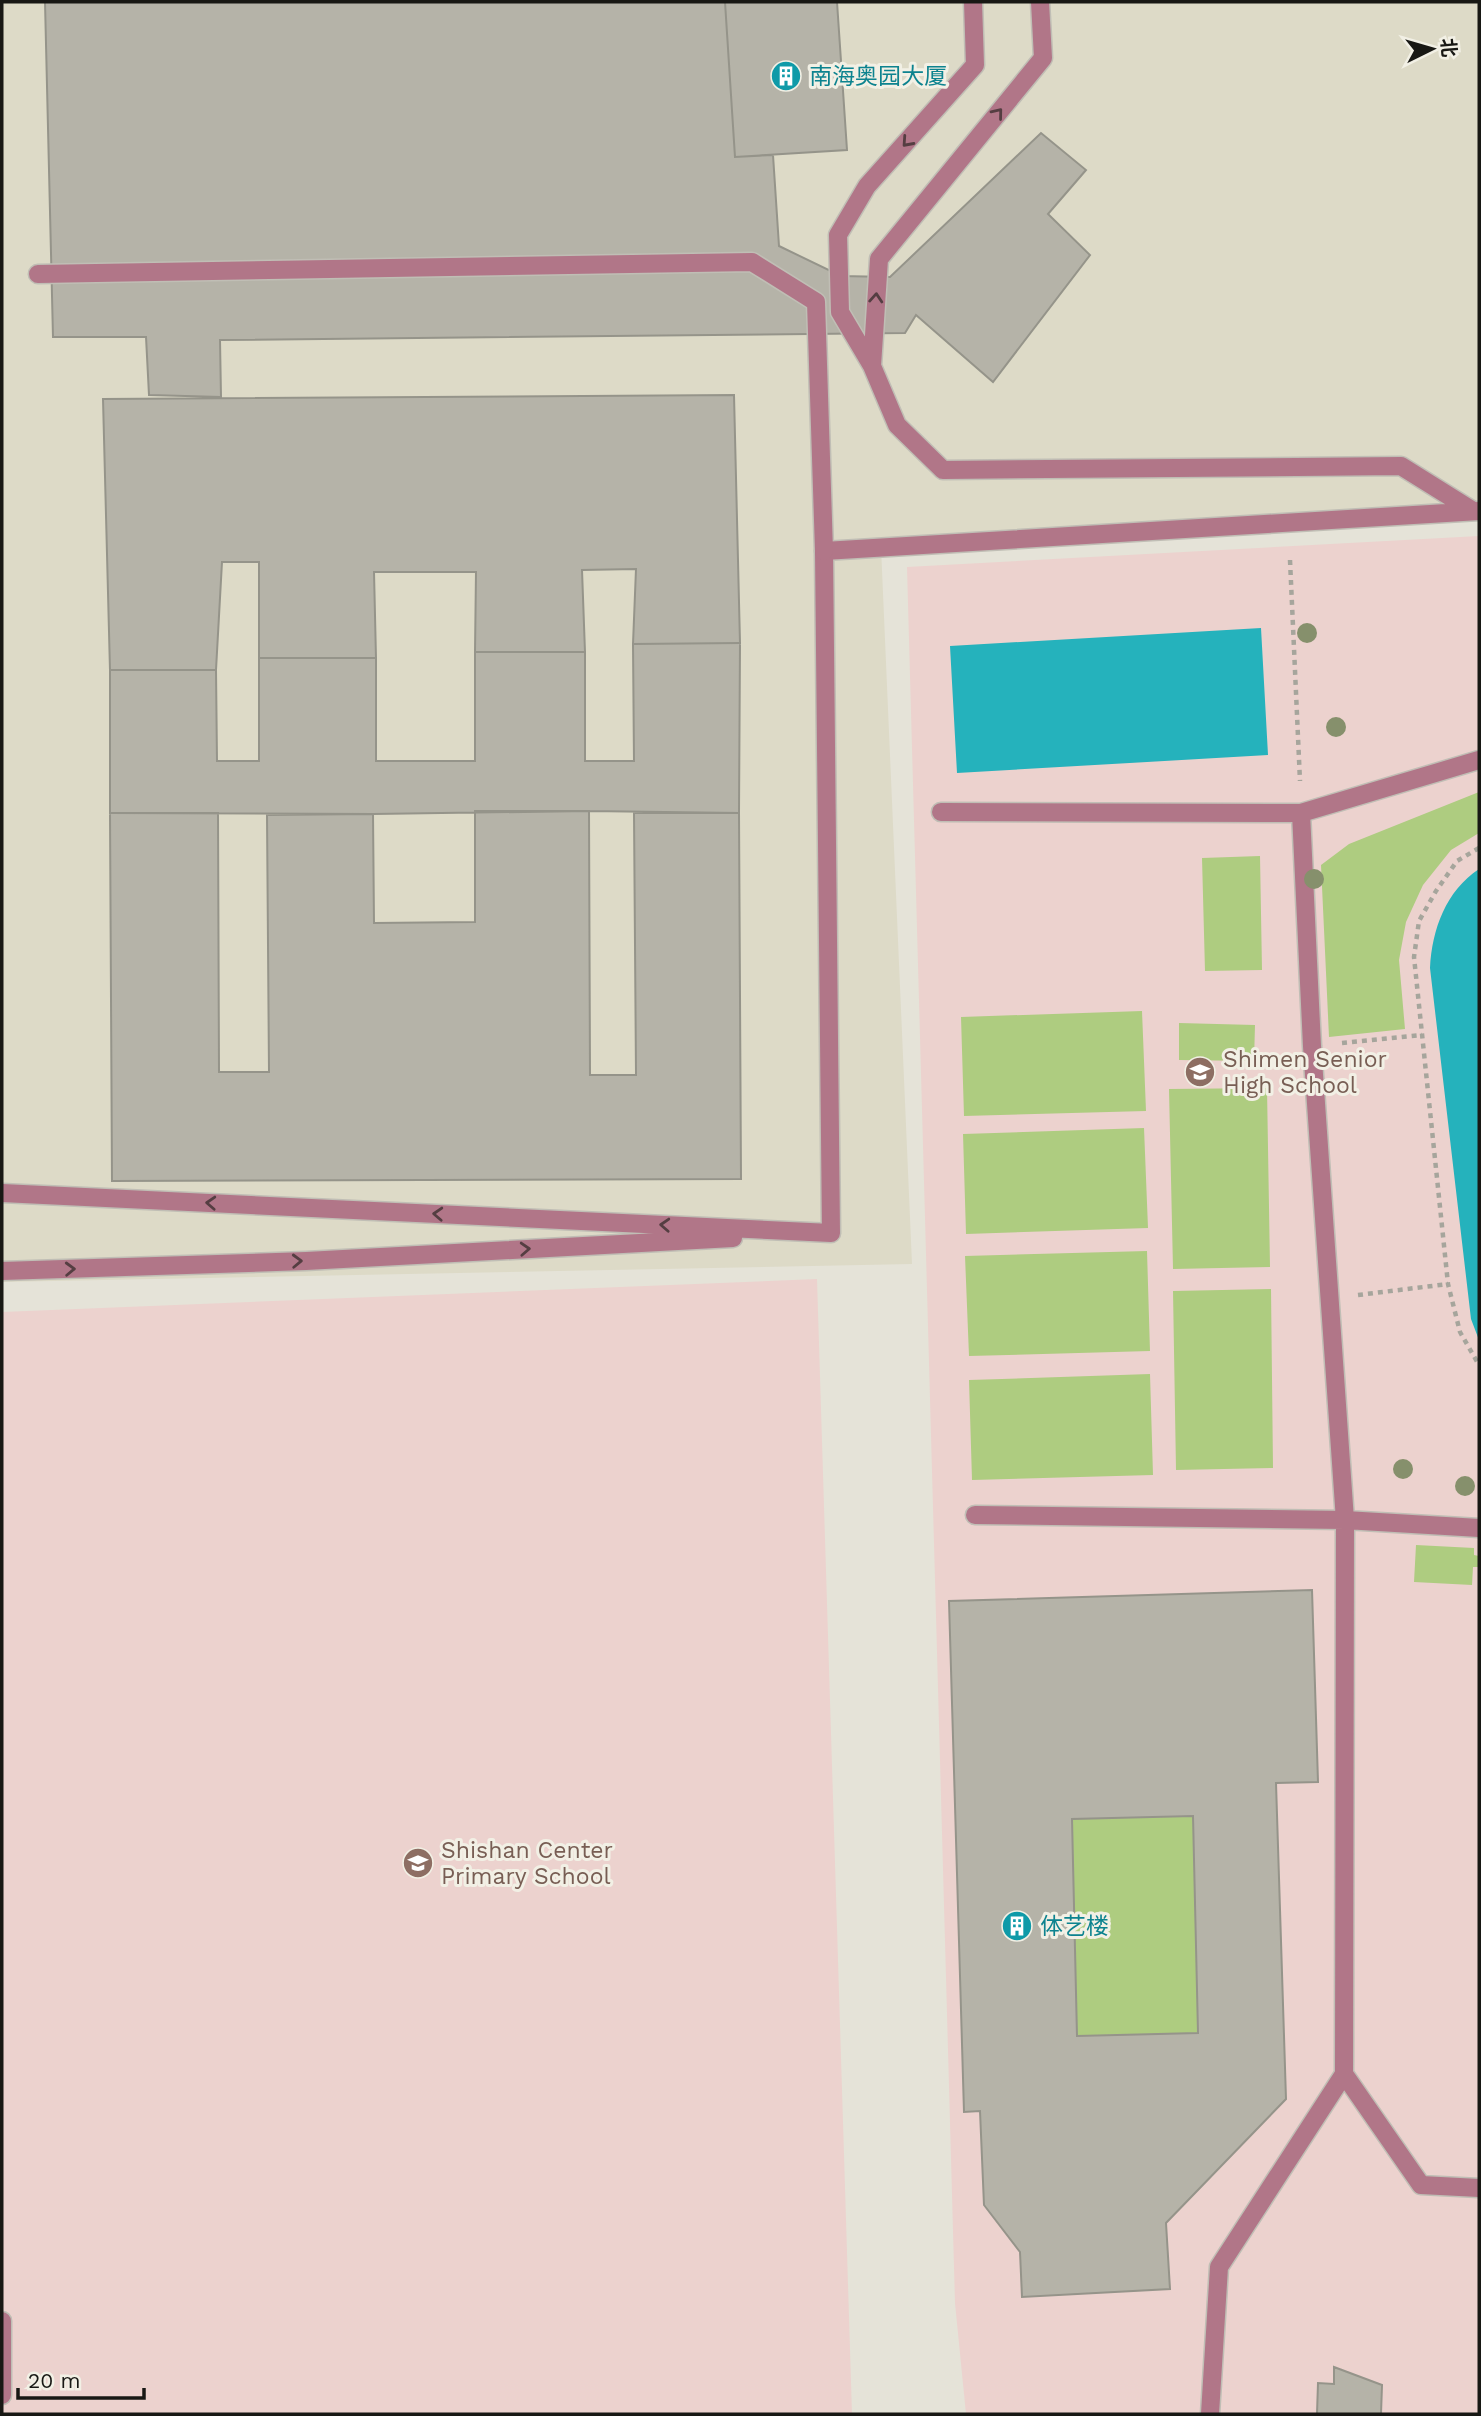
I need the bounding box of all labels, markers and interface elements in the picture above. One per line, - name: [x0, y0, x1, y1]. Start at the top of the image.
- north arrow: [1397, 14, 1467, 84]
- text: 北: [1436, 37, 1461, 58]
- building icon: 南海奥园大厦: [769, 59, 803, 93]
- place label: 南海奥园大厦: [809, 63, 947, 90]
- one-way arrow: [990, 108, 1003, 120]
- one-way arrow: [903, 134, 915, 147]
- one-way arrow: [868, 292, 883, 303]
- place label: Shimen Senior High School: [1223, 1046, 1387, 1099]
- school or university icon: Shimen Senior High School: [1183, 1055, 1217, 1089]
- one-way arrow: [205, 1196, 216, 1211]
- one-way arrow: [432, 1207, 443, 1222]
- one-way arrow: [659, 1218, 670, 1233]
- one-way arrow: [519, 1242, 530, 1257]
- one-way arrow: [292, 1254, 303, 1269]
- one-way arrow: [65, 1261, 76, 1276]
- place label: Shishan Center Primary School: [441, 1837, 613, 1890]
- school or university icon: Shishan Center Primary School: [401, 1846, 435, 1880]
- building icon: 体艺楼: [1000, 1909, 1034, 1943]
- place label: 体艺楼: [1040, 1913, 1109, 1940]
- scale bar: [18, 2356, 144, 2400]
- text: 20 m: [28, 2368, 80, 2393]

